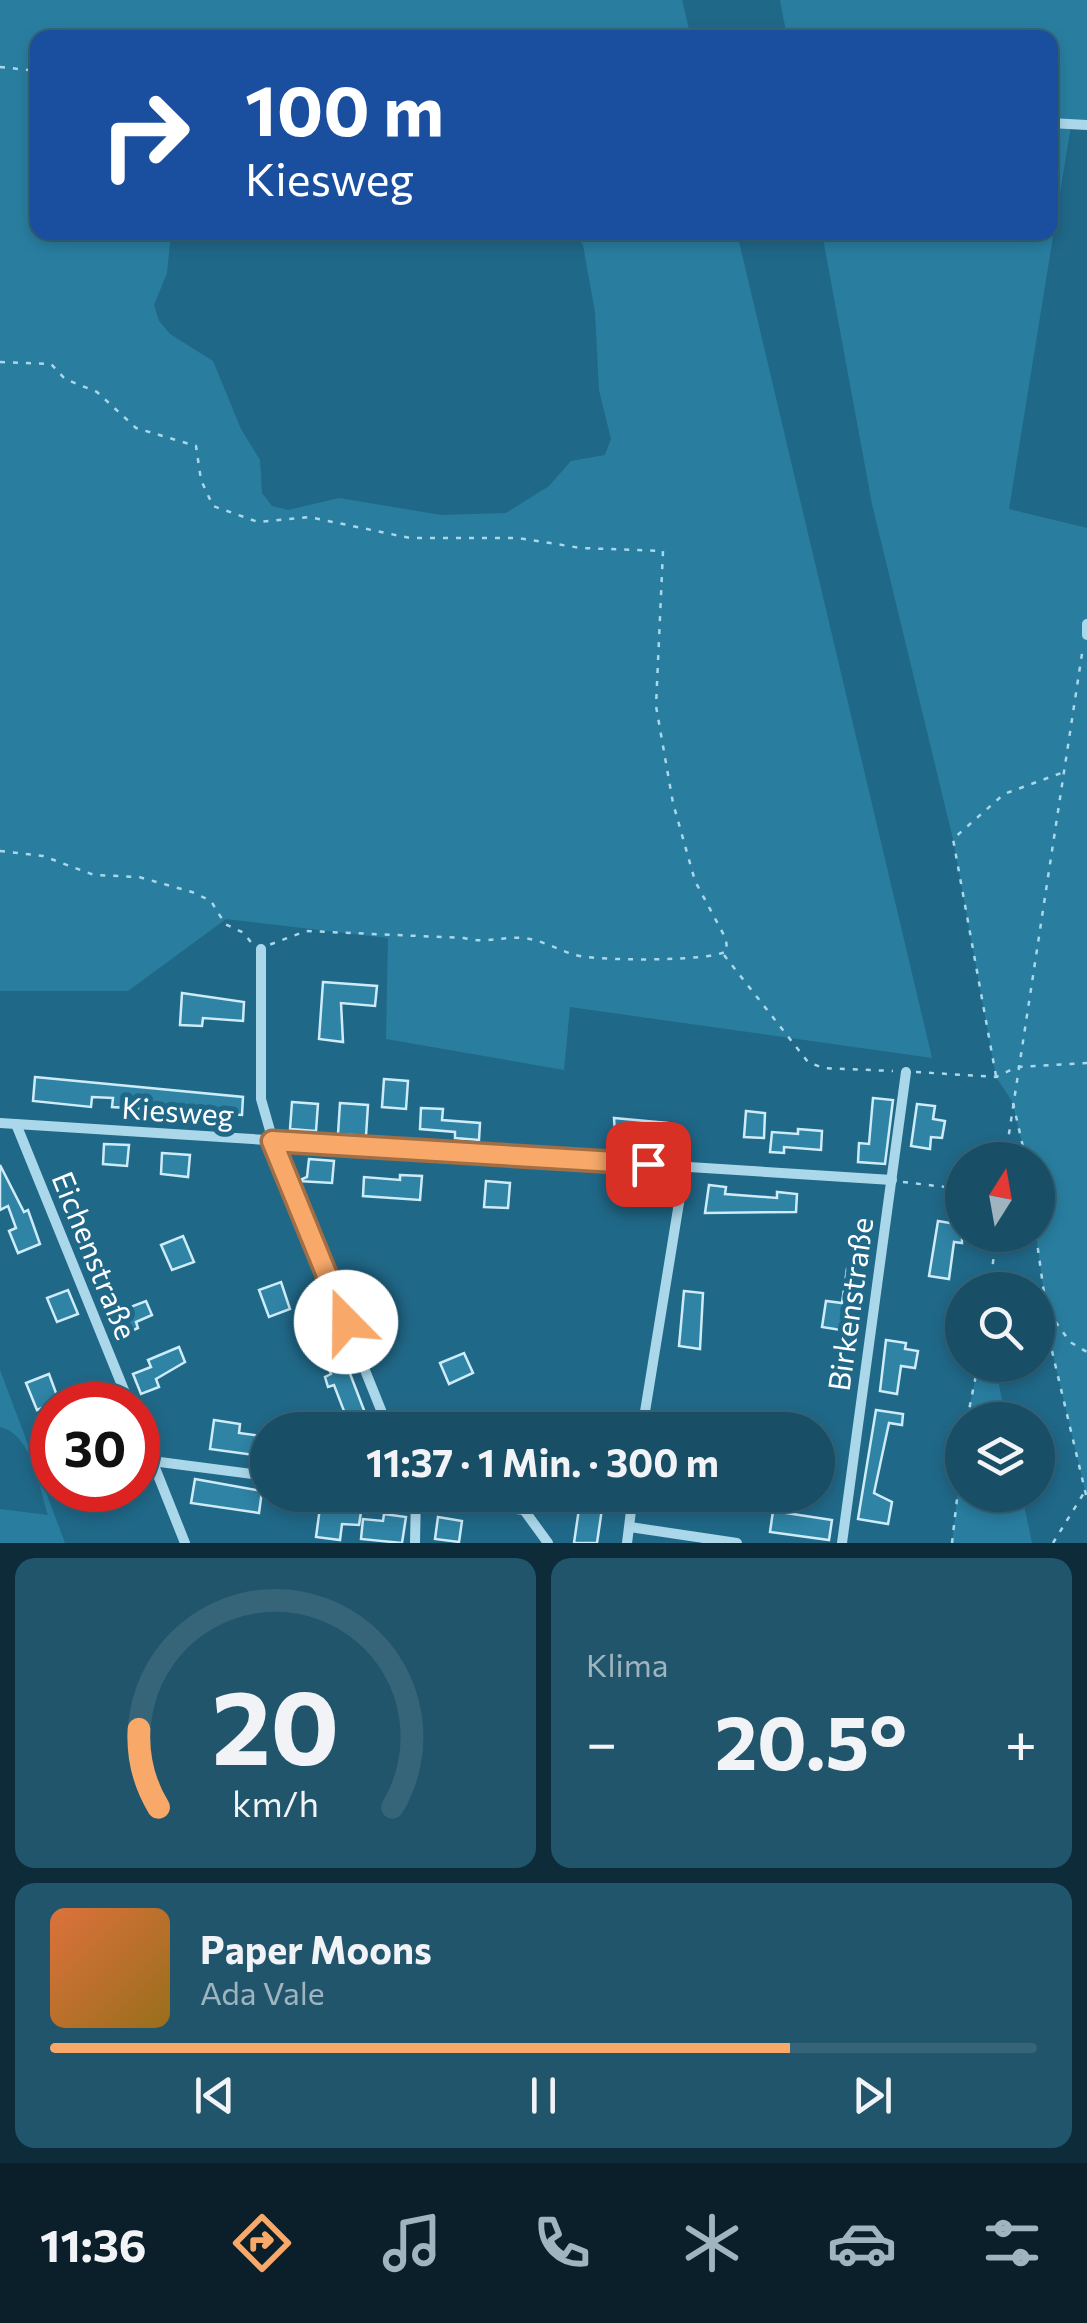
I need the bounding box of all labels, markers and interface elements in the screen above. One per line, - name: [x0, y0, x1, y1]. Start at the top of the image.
- text: 100 m: [245, 65, 444, 150]
- icon: right: [80, 70, 210, 200]
- text: Kiesweg: [245, 150, 414, 205]
- street label: Kiesweg: [121, 1088, 235, 1132]
- pin: [606, 1122, 691, 1207]
- icon: arrive: [621, 1137, 676, 1192]
- north arrow: [945, 1142, 1055, 1252]
- map controls: [945, 1142, 1055, 1512]
- street label: Eichenstraße: [46, 1166, 146, 1344]
- street label: Birkenstraße: [819, 1215, 879, 1393]
- position arrow: [294, 1270, 398, 1374]
- button: search: [945, 1272, 1055, 1382]
- speed limit sign: 30: [30, 1382, 160, 1512]
- button: layers: [945, 1402, 1055, 1512]
- text: 11:37 · 1 Min. · 300 m: [366, 1438, 719, 1485]
- text: Klima: [586, 1644, 668, 1684]
- text: 20: [212, 1659, 339, 1786]
- text: 20.5°: [715, 1694, 907, 1785]
- text: −: [586, 1707, 617, 1774]
- text: +: [1005, 1707, 1037, 1774]
- text: km/h: [232, 1781, 319, 1824]
- text: Paper Moons: [200, 1925, 432, 1972]
- text: Ada Vale: [200, 1972, 325, 2012]
- icon: previous: [187, 2068, 242, 2123]
- icon: pause: [516, 2068, 571, 2123]
- icon: next: [845, 2068, 900, 2123]
- icon: directions: [227, 2208, 297, 2278]
- icon: music: [377, 2208, 447, 2278]
- icon: phone: [527, 2208, 597, 2278]
- icon: climate: [677, 2208, 747, 2278]
- icon: car: [827, 2208, 897, 2278]
- icon: filters: [977, 2208, 1047, 2278]
- text: 11:36: [40, 2216, 147, 2271]

